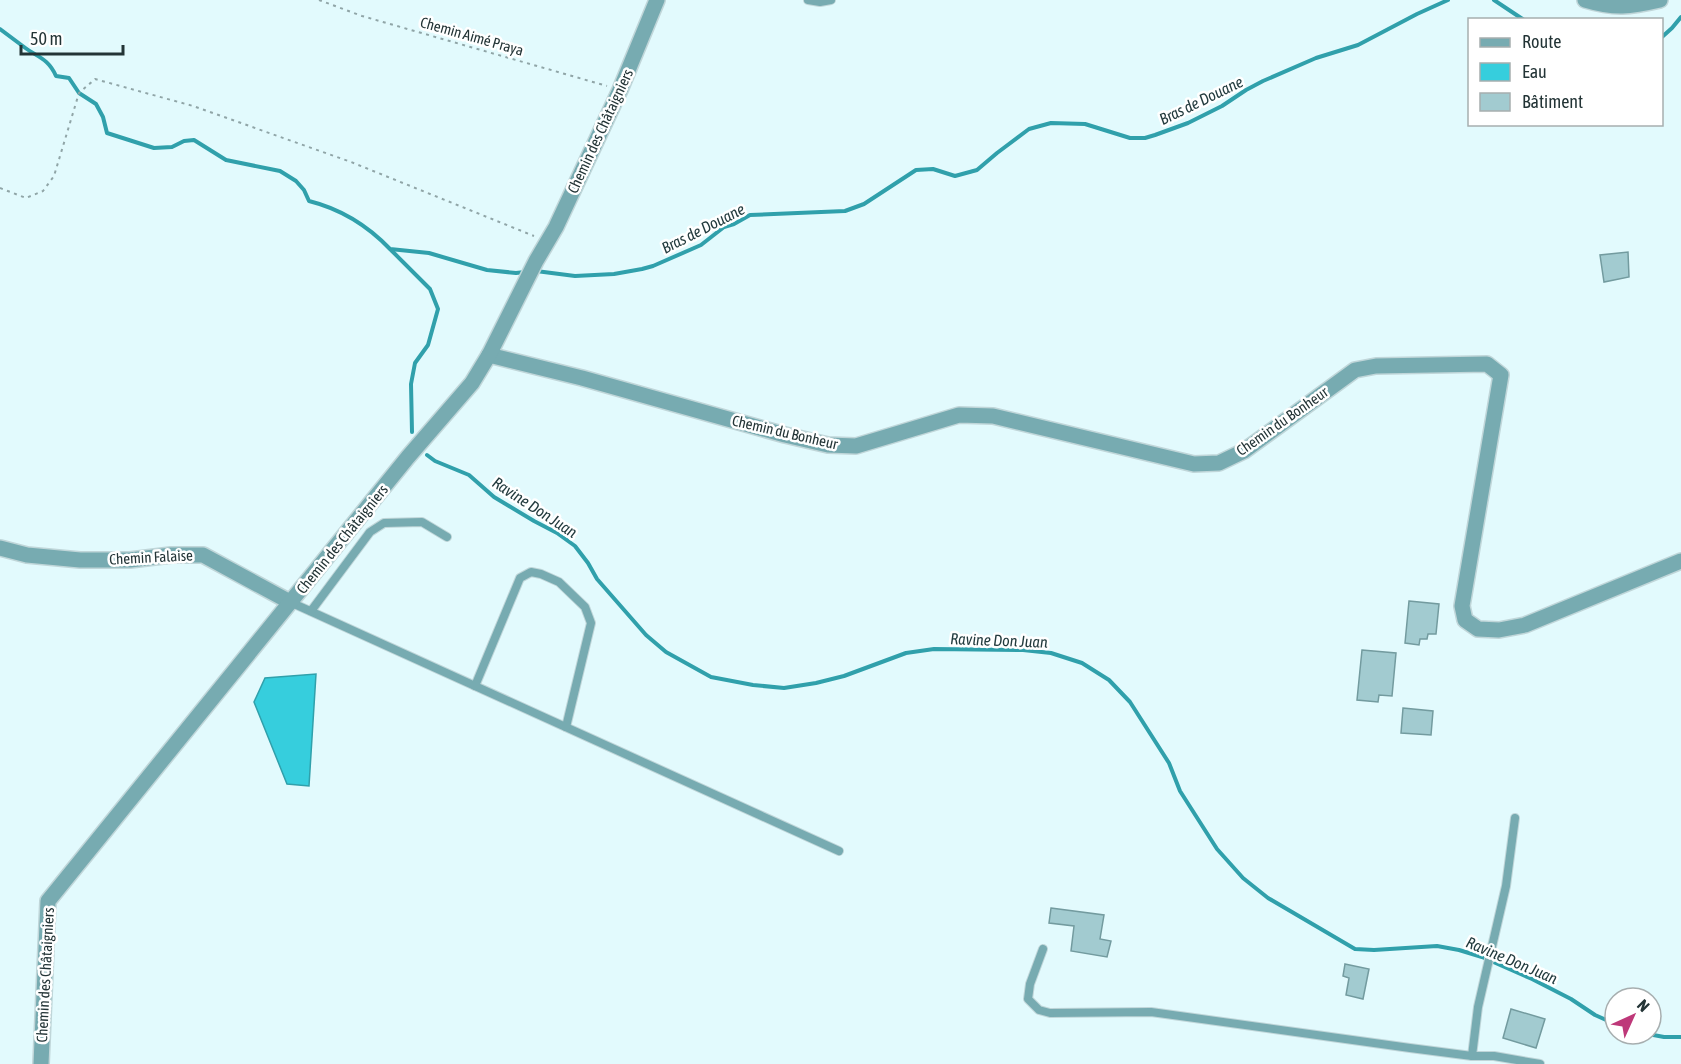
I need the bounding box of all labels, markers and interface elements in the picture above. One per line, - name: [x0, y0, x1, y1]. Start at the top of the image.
- street label: Chemin Aimé Praya: [419, 13, 525, 59]
- scale bar: [21, 18, 123, 56]
- legend: [1468, 18, 1663, 126]
- text: 50 m: [30, 28, 62, 49]
- text: Route: [1522, 31, 1561, 52]
- text: Eau: [1522, 61, 1547, 82]
- street label: Chemin des Châtaigniers: [564, 66, 636, 196]
- water label: Bras de Douane: [1156, 72, 1246, 128]
- text: Bâtiment: [1522, 91, 1583, 112]
- water label: Bras de Douane: [658, 199, 748, 257]
- street label: Chemin du Bonheur: [1233, 383, 1332, 459]
- street label: Chemin du Bonheur: [730, 412, 840, 453]
- water label: Ravine Don Juan: [489, 473, 581, 541]
- street label: Chemin des Châtaigniers: [293, 481, 391, 597]
- street label: Chemin Falaise: [109, 546, 193, 568]
- water label: Ravine Don Juan: [950, 629, 1048, 651]
- street label: Chemin des Châtaigniers: [33, 907, 57, 1043]
- water label: Ravine Don Juan: [1464, 933, 1561, 987]
- north arrow: [1603, 986, 1663, 1046]
- text: N: [1634, 996, 1653, 1015]

